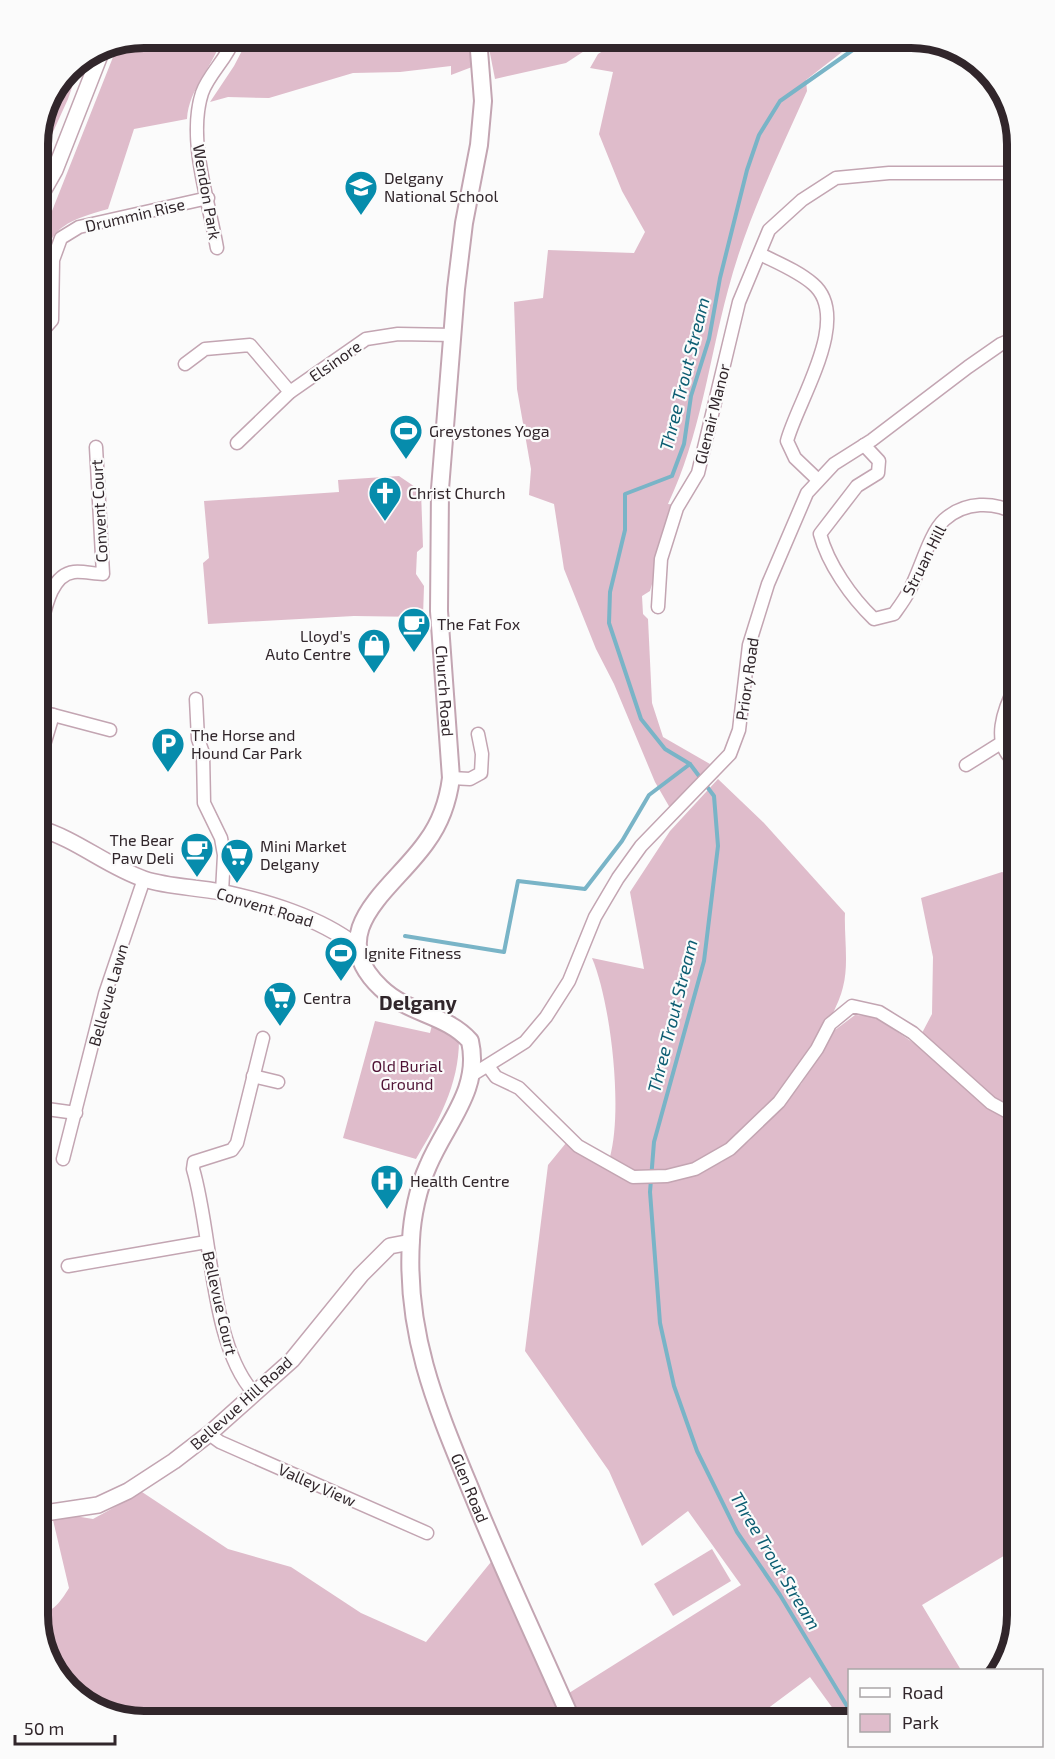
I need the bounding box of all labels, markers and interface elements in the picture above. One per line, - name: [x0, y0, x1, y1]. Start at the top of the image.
- street label: Wendon Park: [190, 143, 225, 241]
- place label: Delgany National School: [384, 168, 498, 205]
- school or university icon: Delgany National School: [343, 169, 379, 216]
- street label: Drummin Rise: [83, 194, 187, 235]
- water label: Three Trout Stream: [654, 295, 714, 453]
- street label: Elsinore: [305, 336, 364, 385]
- street label: Glenair Manor: [690, 361, 733, 466]
- sports icon: Greystones Yoga: [388, 413, 424, 460]
- place label: Greystones Yoga: [429, 421, 550, 440]
- street label: Convent Court: [86, 459, 111, 563]
- church icon: Christ Church: [367, 475, 403, 522]
- place label: Christ Church: [408, 483, 505, 502]
- street label: Struan Hill: [898, 521, 949, 598]
- cafe icon: The Fat Fox: [396, 606, 432, 653]
- place label: The Fat Fox: [437, 614, 521, 633]
- place label: Lloyd's Auto Centre: [265, 626, 351, 663]
- shop icon: Lloyd's Auto Centre: [356, 627, 392, 674]
- street label: Priory Road: [731, 636, 762, 722]
- street label: Church Road: [432, 645, 458, 737]
- place label: The Horse and Hound Car Park: [191, 725, 302, 762]
- parking icon: The Horse and Hound Car Park: [150, 726, 186, 773]
- place label: The Bear Paw Deli: [110, 830, 175, 867]
- cafe icon: The Bear Paw Deli: [179, 831, 215, 878]
- place label: Mini Market Delgany: [260, 836, 347, 873]
- supermarket icon: Mini Market Delgany: [219, 837, 255, 884]
- street label: Convent Road: [214, 883, 316, 930]
- sports icon: Ignite Fitness: [323, 935, 359, 982]
- water label: Three Trout Stream: [642, 937, 702, 1095]
- street label: Bellevue Lawn: [84, 941, 131, 1048]
- place label: Ignite Fitness: [364, 943, 461, 962]
- supermarket icon: Centra: [262, 980, 298, 1027]
- place label: Centra: [303, 988, 351, 1007]
- district label: Delgany: [379, 990, 458, 1015]
- park label: Old Burial Ground: [371, 1056, 443, 1093]
- hospital icon: Health Centre: [369, 1163, 405, 1210]
- place label: Health Centre: [410, 1171, 510, 1190]
- street label: Bellevue Court: [199, 1249, 242, 1357]
- street label: Bellevue Hill Road: [186, 1352, 296, 1453]
- street label: Glen Road: [448, 1450, 493, 1525]
- street label: Valley View: [275, 1459, 359, 1510]
- water label: Three Trout Stream: [726, 1487, 826, 1634]
- legend: [848, 1669, 1043, 1747]
- text: Road: [902, 1681, 943, 1703]
- scale bar: [15, 1708, 116, 1746]
- text: Park: [902, 1711, 939, 1733]
- text: 50 m: [24, 1717, 64, 1739]

